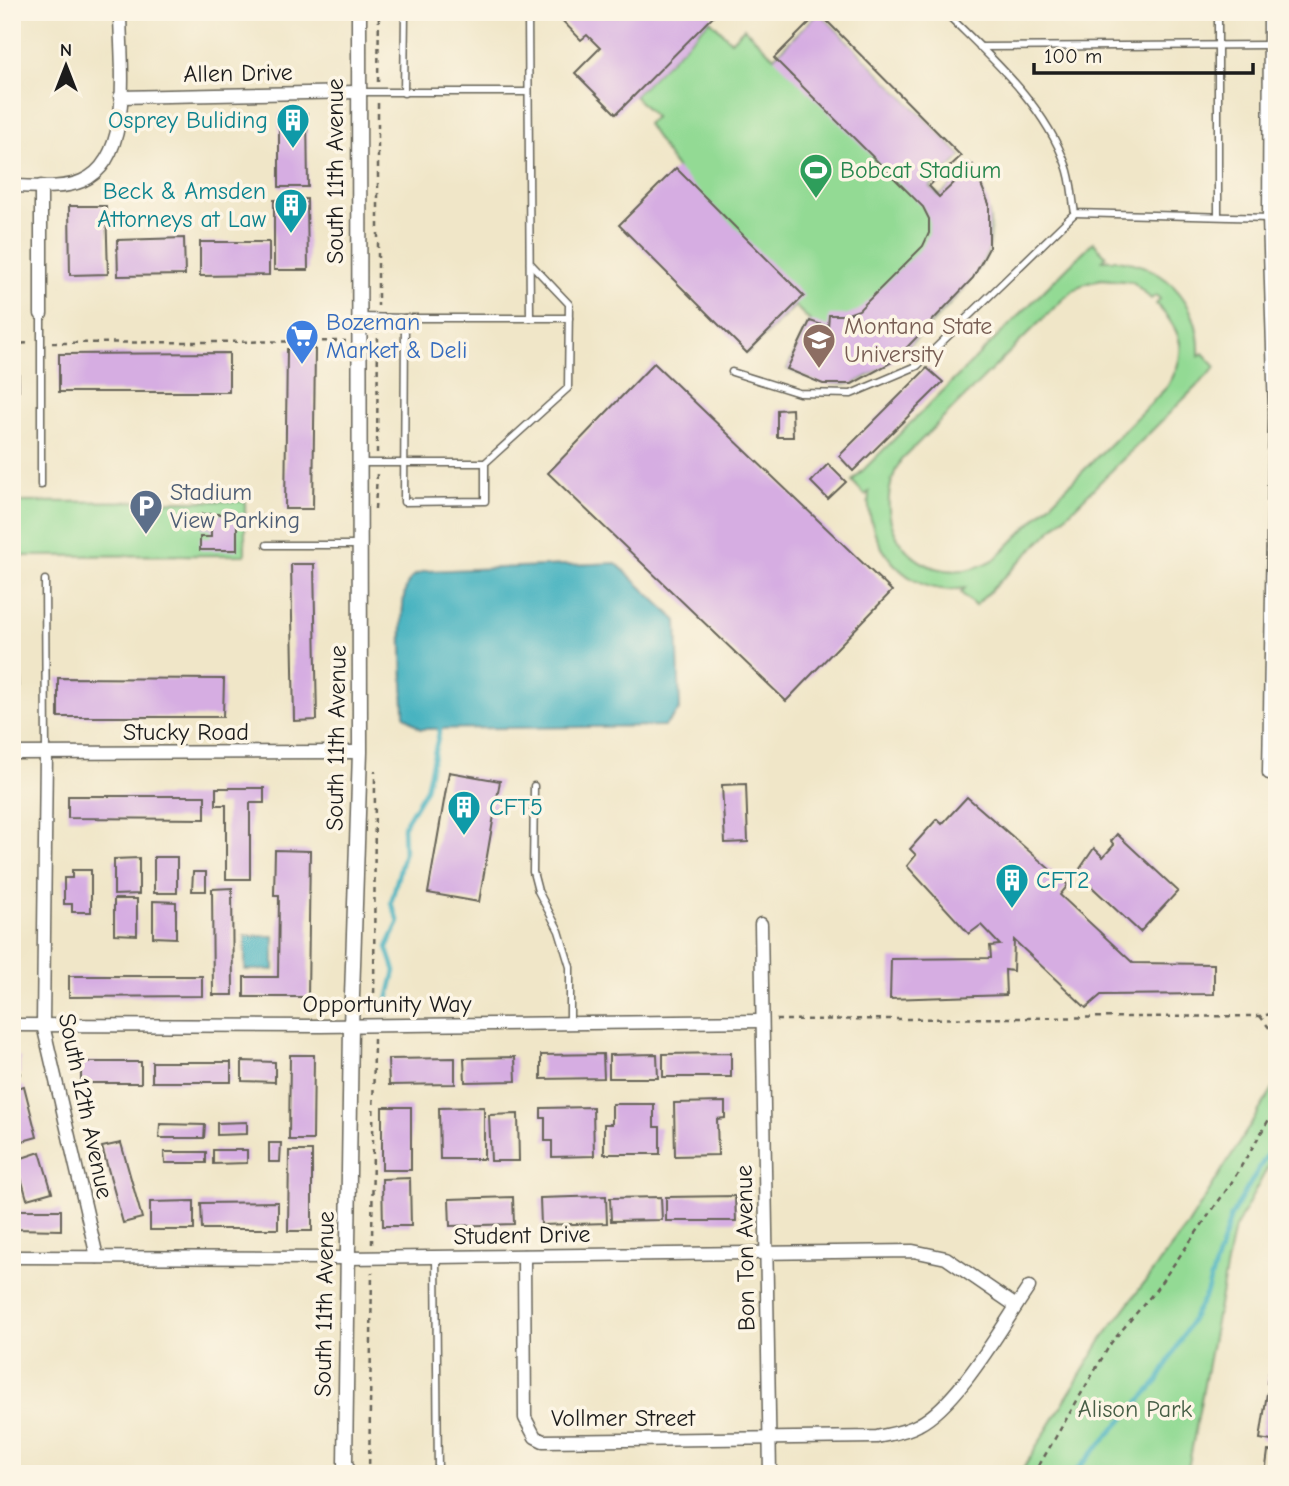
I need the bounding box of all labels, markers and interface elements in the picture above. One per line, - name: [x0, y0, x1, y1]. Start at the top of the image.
- north arrow: [32, 32, 102, 102]
- scale bar: [1034, 32, 1252, 76]
- text: N: [60, 39, 72, 61]
- text: 100 m: [1044, 44, 1102, 68]
- street label: Allen Drive: [183, 58, 293, 88]
- street label: South 11th Avenue: [321, 78, 349, 264]
- building icon: Osprey Buliding: [274, 101, 312, 150]
- place label: Osprey Buliding: [108, 106, 268, 134]
- sports icon: Bobcat Stadium: [797, 151, 835, 200]
- place label: Bobcat Stadium: [840, 156, 1001, 184]
- place label: Beck & Amsden Attorneys at Law: [97, 177, 267, 233]
- building icon: Beck & Amsden Attorneys at Law: [272, 186, 310, 235]
- place label: Bozeman Market & Deli: [326, 308, 467, 364]
- place label: Montana State University: [844, 312, 992, 368]
- supermarket icon: Bozeman Market & Deli: [283, 317, 321, 366]
- school or university icon: Montana State University: [800, 321, 838, 370]
- place label: Stadium View Parking: [170, 478, 300, 534]
- parking icon: Stadium View Parking: [127, 487, 165, 536]
- street label: South 11th Avenue: [320, 645, 352, 831]
- street label: Stucky Road: [123, 718, 249, 746]
- building icon: CFT5: [445, 788, 483, 837]
- place label: CFT5: [489, 793, 543, 821]
- building icon: CFT2: [993, 861, 1031, 910]
- place label: CFT2: [1036, 866, 1090, 894]
- street label: Opportunity Way: [303, 990, 472, 1018]
- street label: South 12th Avenue: [53, 1011, 119, 1201]
- street label: Bon Ton Avenue: [730, 1165, 760, 1331]
- street label: South 11th Avenue: [308, 1211, 340, 1397]
- street label: Student Drive: [453, 1220, 591, 1250]
- park label: Alison Park: [1078, 1395, 1193, 1423]
- street label: Vollmer Street: [551, 1404, 696, 1432]

